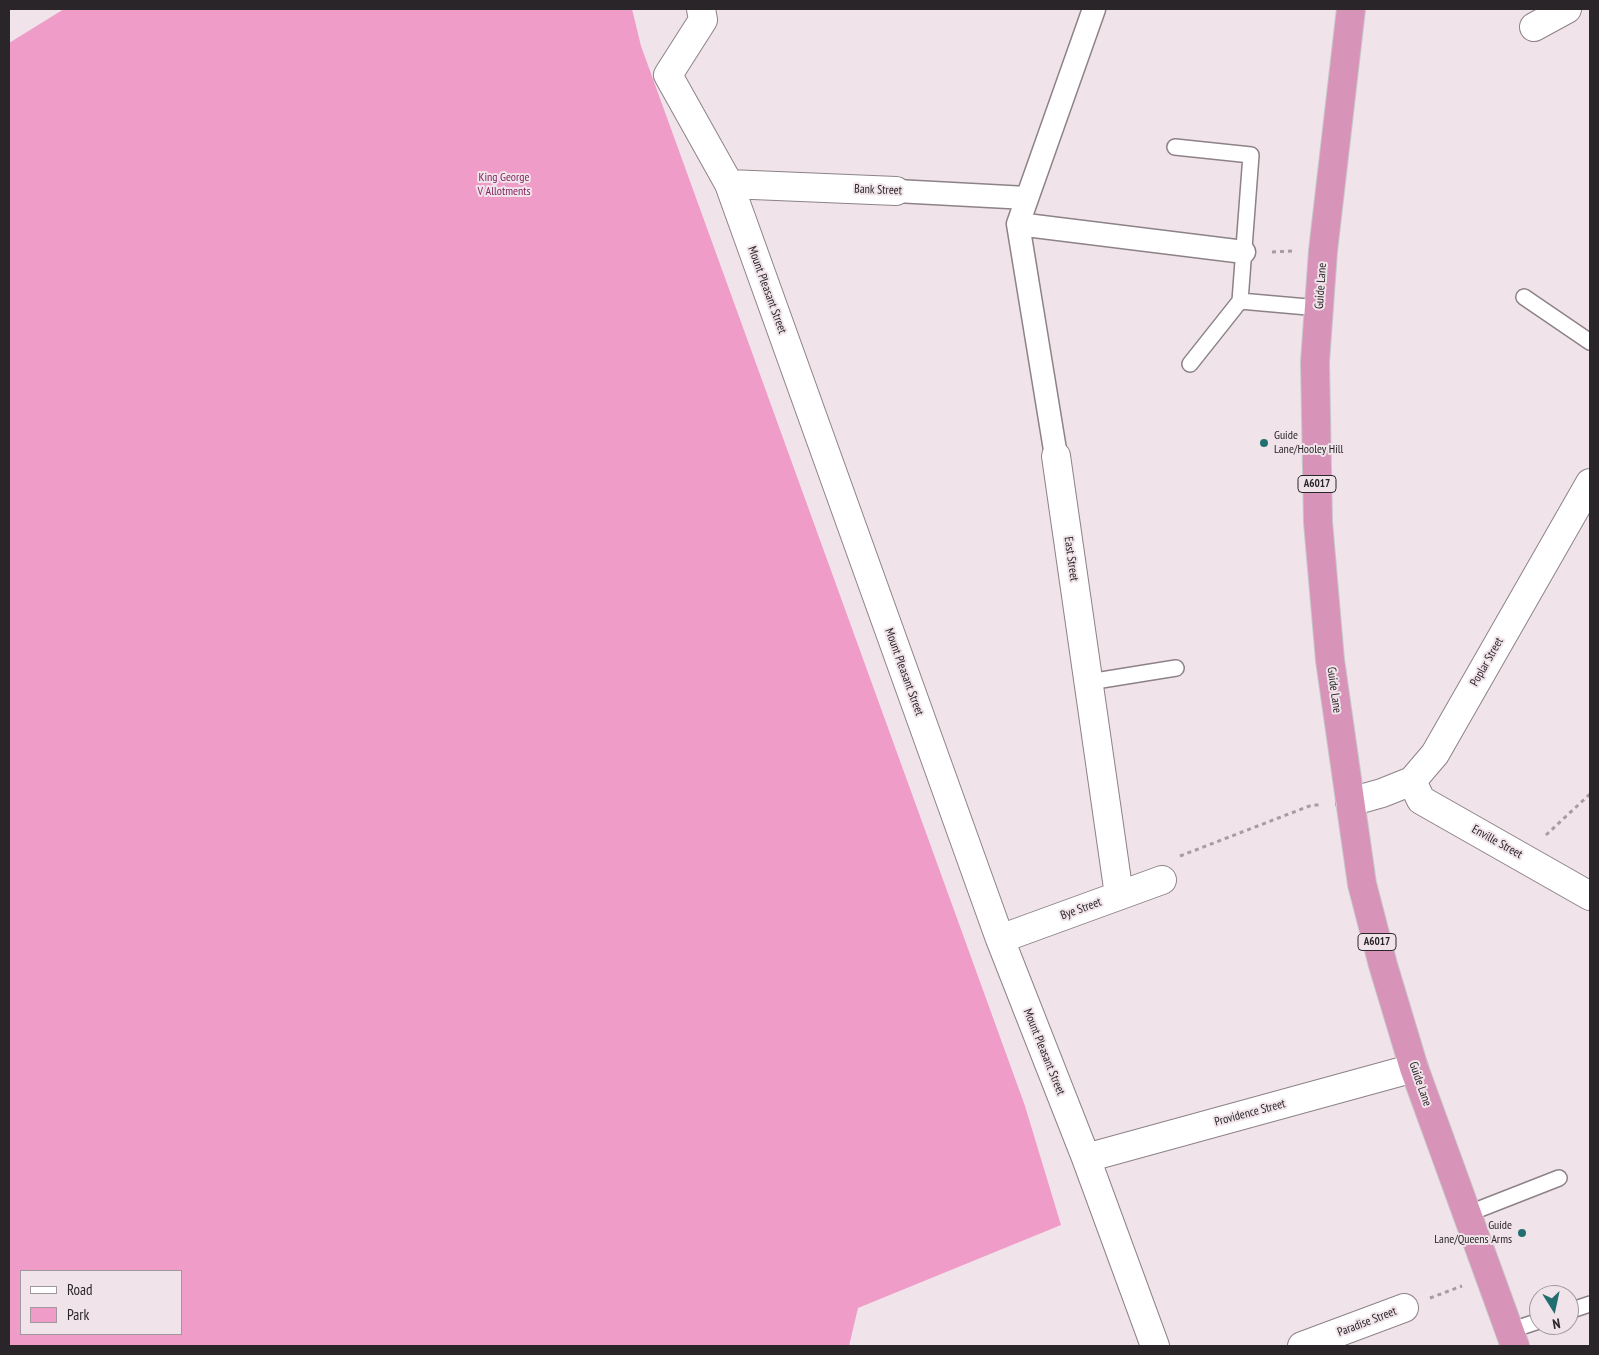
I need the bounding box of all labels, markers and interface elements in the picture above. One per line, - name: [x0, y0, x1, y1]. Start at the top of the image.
- park label: King George V Allotments: [477, 171, 531, 199]
- street label: Bank Street: [854, 182, 902, 198]
- street label: Mount Pleasant Street: [745, 244, 789, 336]
- street label: Guide Lane: [1312, 262, 1330, 310]
- place label: Guide Lane/Hooley Hill: [1274, 429, 1343, 457]
- marker: Guide Lane/Hooley Hill: [1258, 437, 1270, 449]
- road number: A6017: [1298, 476, 1336, 492]
- street label: East Street: [1061, 536, 1081, 582]
- street label: Mount Pleasant Street: [882, 626, 926, 718]
- street label: Poplar Street: [1467, 635, 1507, 689]
- street label: Guide Lane: [1324, 666, 1344, 714]
- street label: Enville Street: [1469, 822, 1525, 862]
- street label: Bye Street: [1059, 895, 1103, 923]
- road number: A6017: [1358, 934, 1396, 950]
- street label: Mount Pleasant Street: [1020, 1007, 1068, 1097]
- street label: Guide Lane: [1406, 1060, 1434, 1108]
- street label: Providence Street: [1213, 1097, 1287, 1129]
- place label: Guide Lane/Queens Arms: [1434, 1219, 1512, 1247]
- marker: Guide Lane/Queens Arms: [1516, 1227, 1528, 1239]
- legend: [20, 1270, 182, 1335]
- text: Road: [67, 1280, 93, 1299]
- north arrow: [1529, 1285, 1579, 1335]
- street label: Paradise Street: [1335, 1304, 1399, 1340]
- text: Park: [67, 1305, 89, 1324]
- text: N: [1551, 1314, 1562, 1333]

